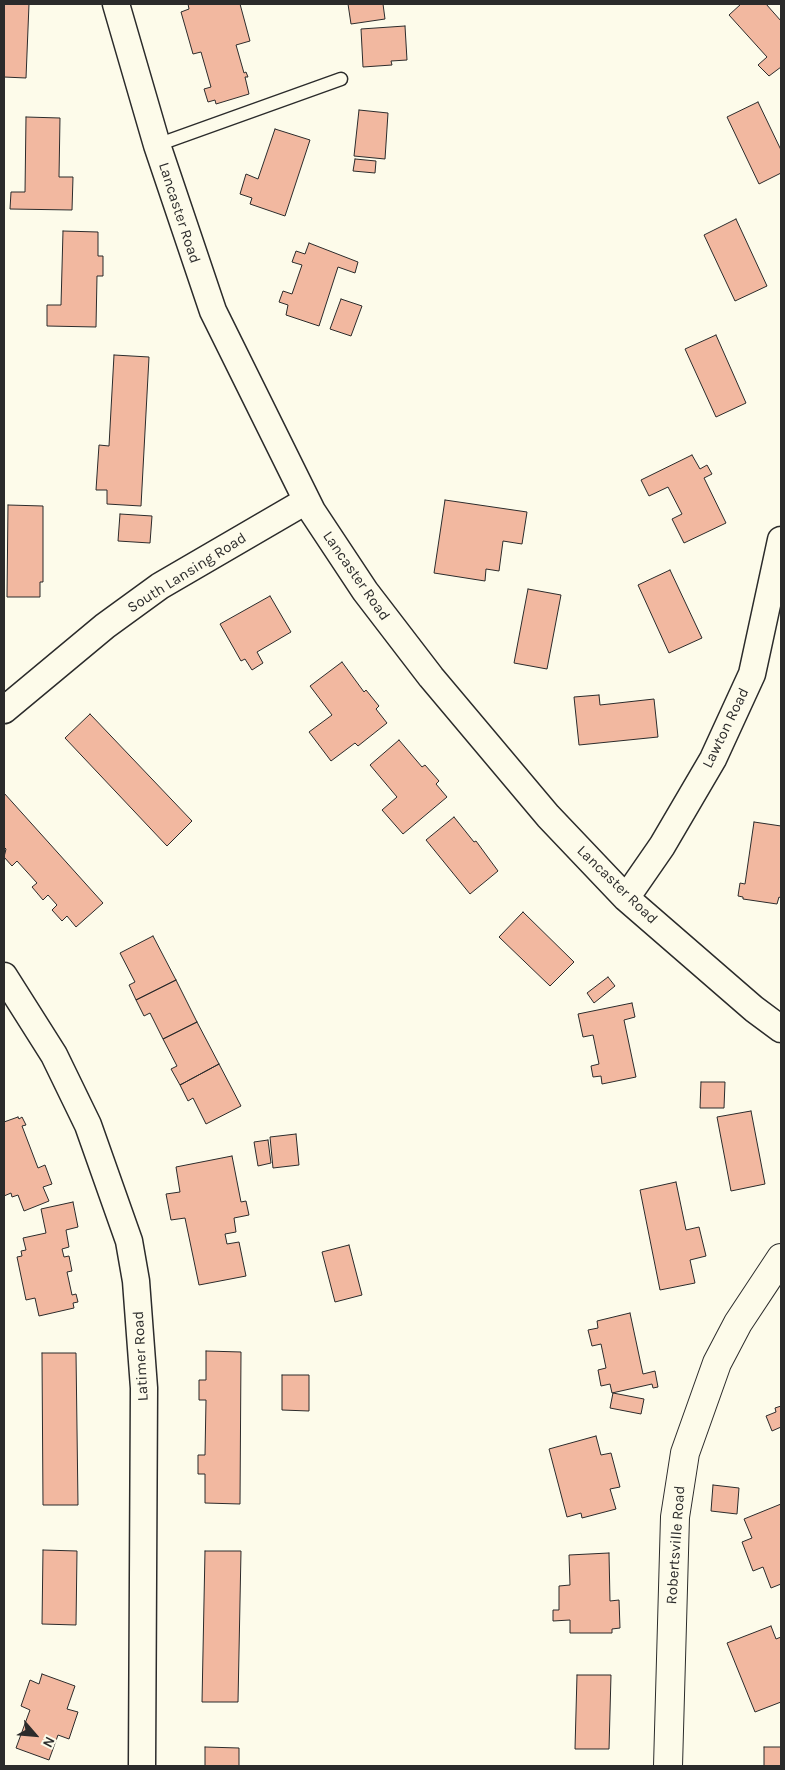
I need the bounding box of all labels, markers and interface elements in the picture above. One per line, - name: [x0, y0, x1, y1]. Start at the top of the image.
- street label: Lancaster Road: [154, 160, 204, 266]
- street label: Lancaster Road: [318, 528, 394, 624]
- street label: South Lansing Road: [124, 529, 250, 617]
- street label: Lawton Road: [699, 685, 753, 771]
- street label: Lancaster Road: [573, 842, 661, 928]
- street label: Latimer Road: [130, 1310, 152, 1402]
- street label: Robertsville Road: [663, 1485, 689, 1605]
- north arrow: [10, 1710, 60, 1760]
- text: N: [39, 1734, 59, 1750]

